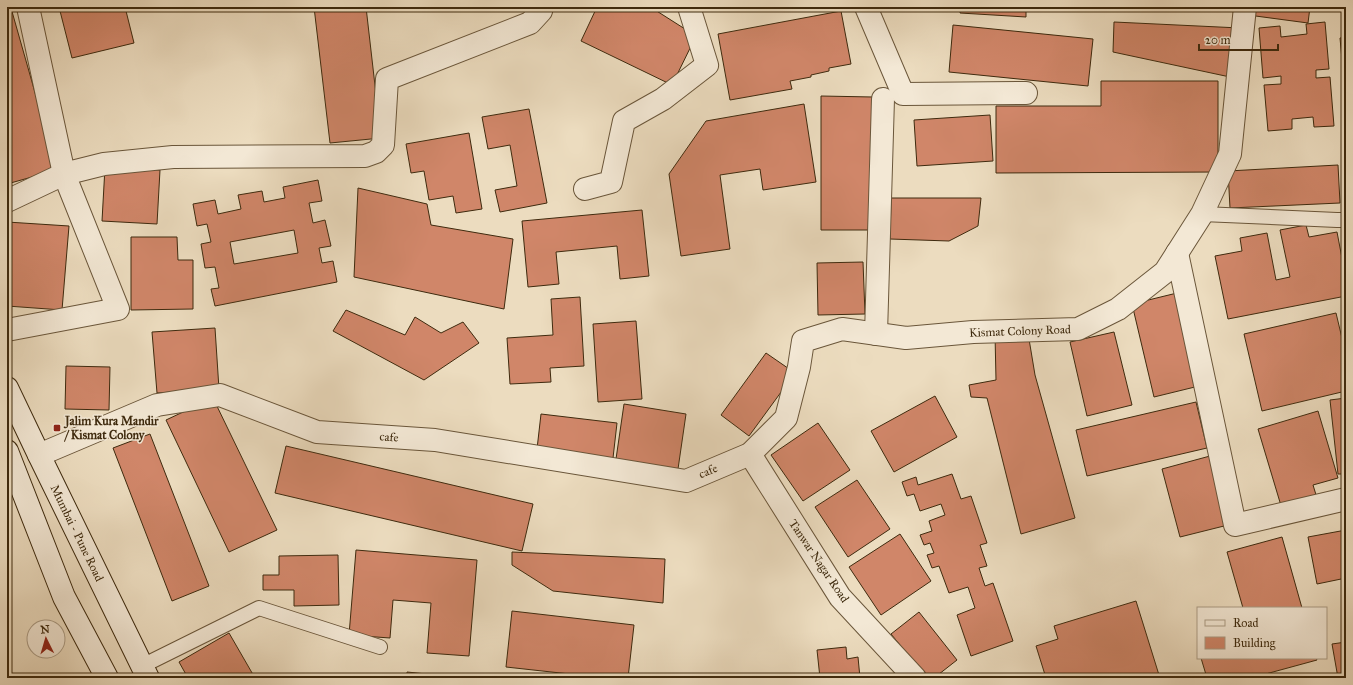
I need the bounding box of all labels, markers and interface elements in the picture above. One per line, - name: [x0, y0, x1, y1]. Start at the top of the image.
- scale bar: [1199, 26, 1278, 52]
- text: 20 m: [1205, 33, 1231, 47]
- street label: Kismat Colony Road: [969, 322, 1071, 340]
- place label: Jalim Kura Mandir / Kismat Colony: [63, 414, 159, 443]
- marker: Jalim Kura Mandir / Kismat Colony: [52, 423, 62, 433]
- street label: cafe: [379, 429, 399, 445]
- street label: cafe: [696, 461, 720, 481]
- street label: Mumbai - Pune Road: [48, 482, 106, 584]
- street label: Tanwar Nagar Road: [785, 517, 852, 606]
- legend: [1197, 607, 1327, 659]
- text: Road: [1233, 616, 1259, 630]
- north arrow: [26, 619, 66, 659]
- text: N: [40, 623, 51, 636]
- text: Building: [1233, 636, 1276, 651]

